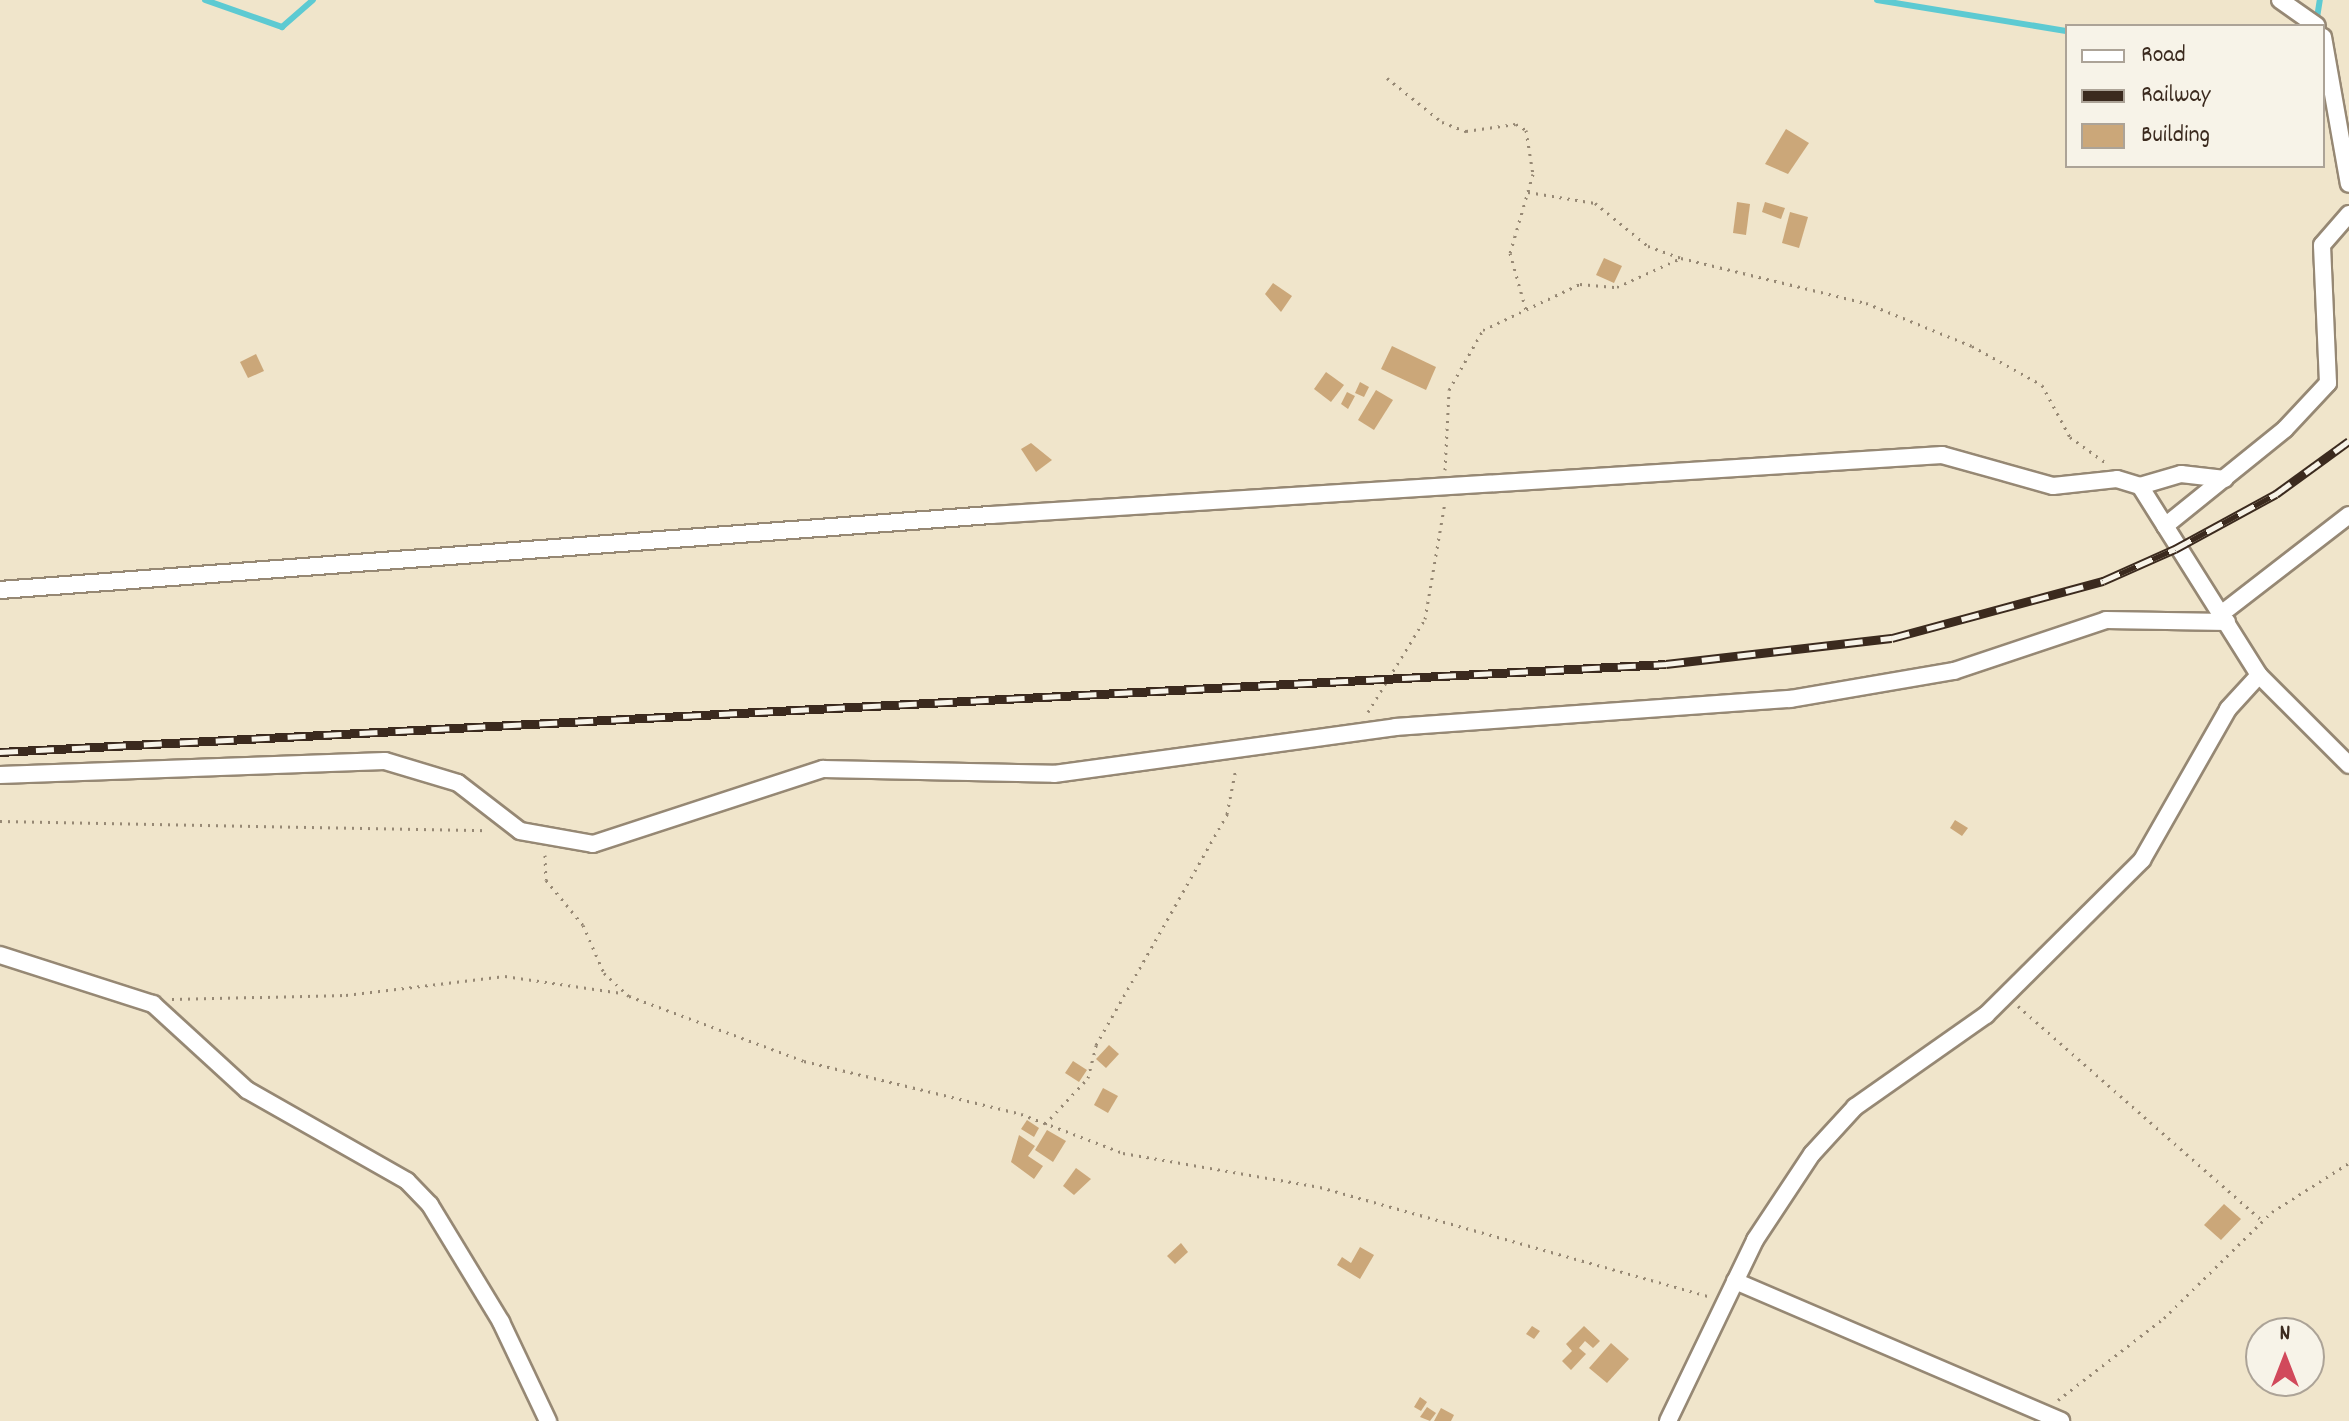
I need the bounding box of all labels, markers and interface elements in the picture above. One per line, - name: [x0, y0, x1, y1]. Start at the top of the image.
- legend: [2065, 24, 2325, 168]
- text: Road: [2141, 39, 2186, 73]
- text: Railway: [2141, 79, 2210, 113]
- text: Building: [2141, 119, 2210, 153]
- north arrow: [2245, 1317, 2325, 1397]
- text: N: [2280, 1319, 2290, 1350]

